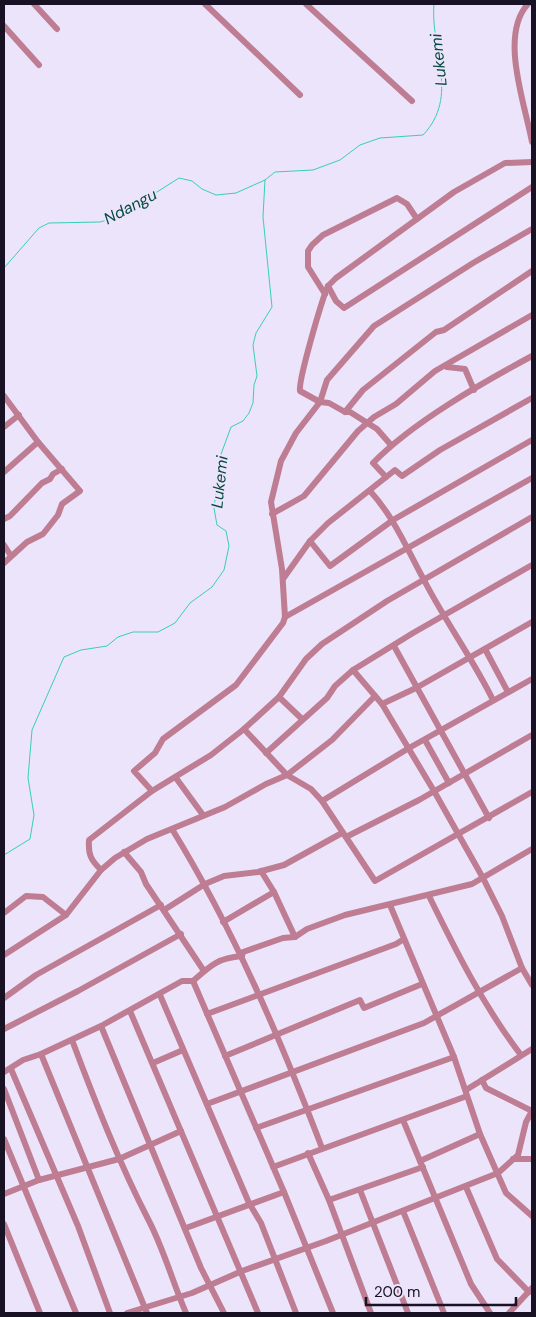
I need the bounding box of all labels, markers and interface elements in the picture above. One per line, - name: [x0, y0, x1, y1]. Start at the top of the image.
- water label: Lukemi: [425, 32, 452, 87]
- water label: Ndangu: [100, 184, 160, 229]
- water label: Lukemi: [206, 454, 233, 509]
- scale bar: [366, 1274, 516, 1306]
- text: 200 m: [374, 1282, 420, 1302]

